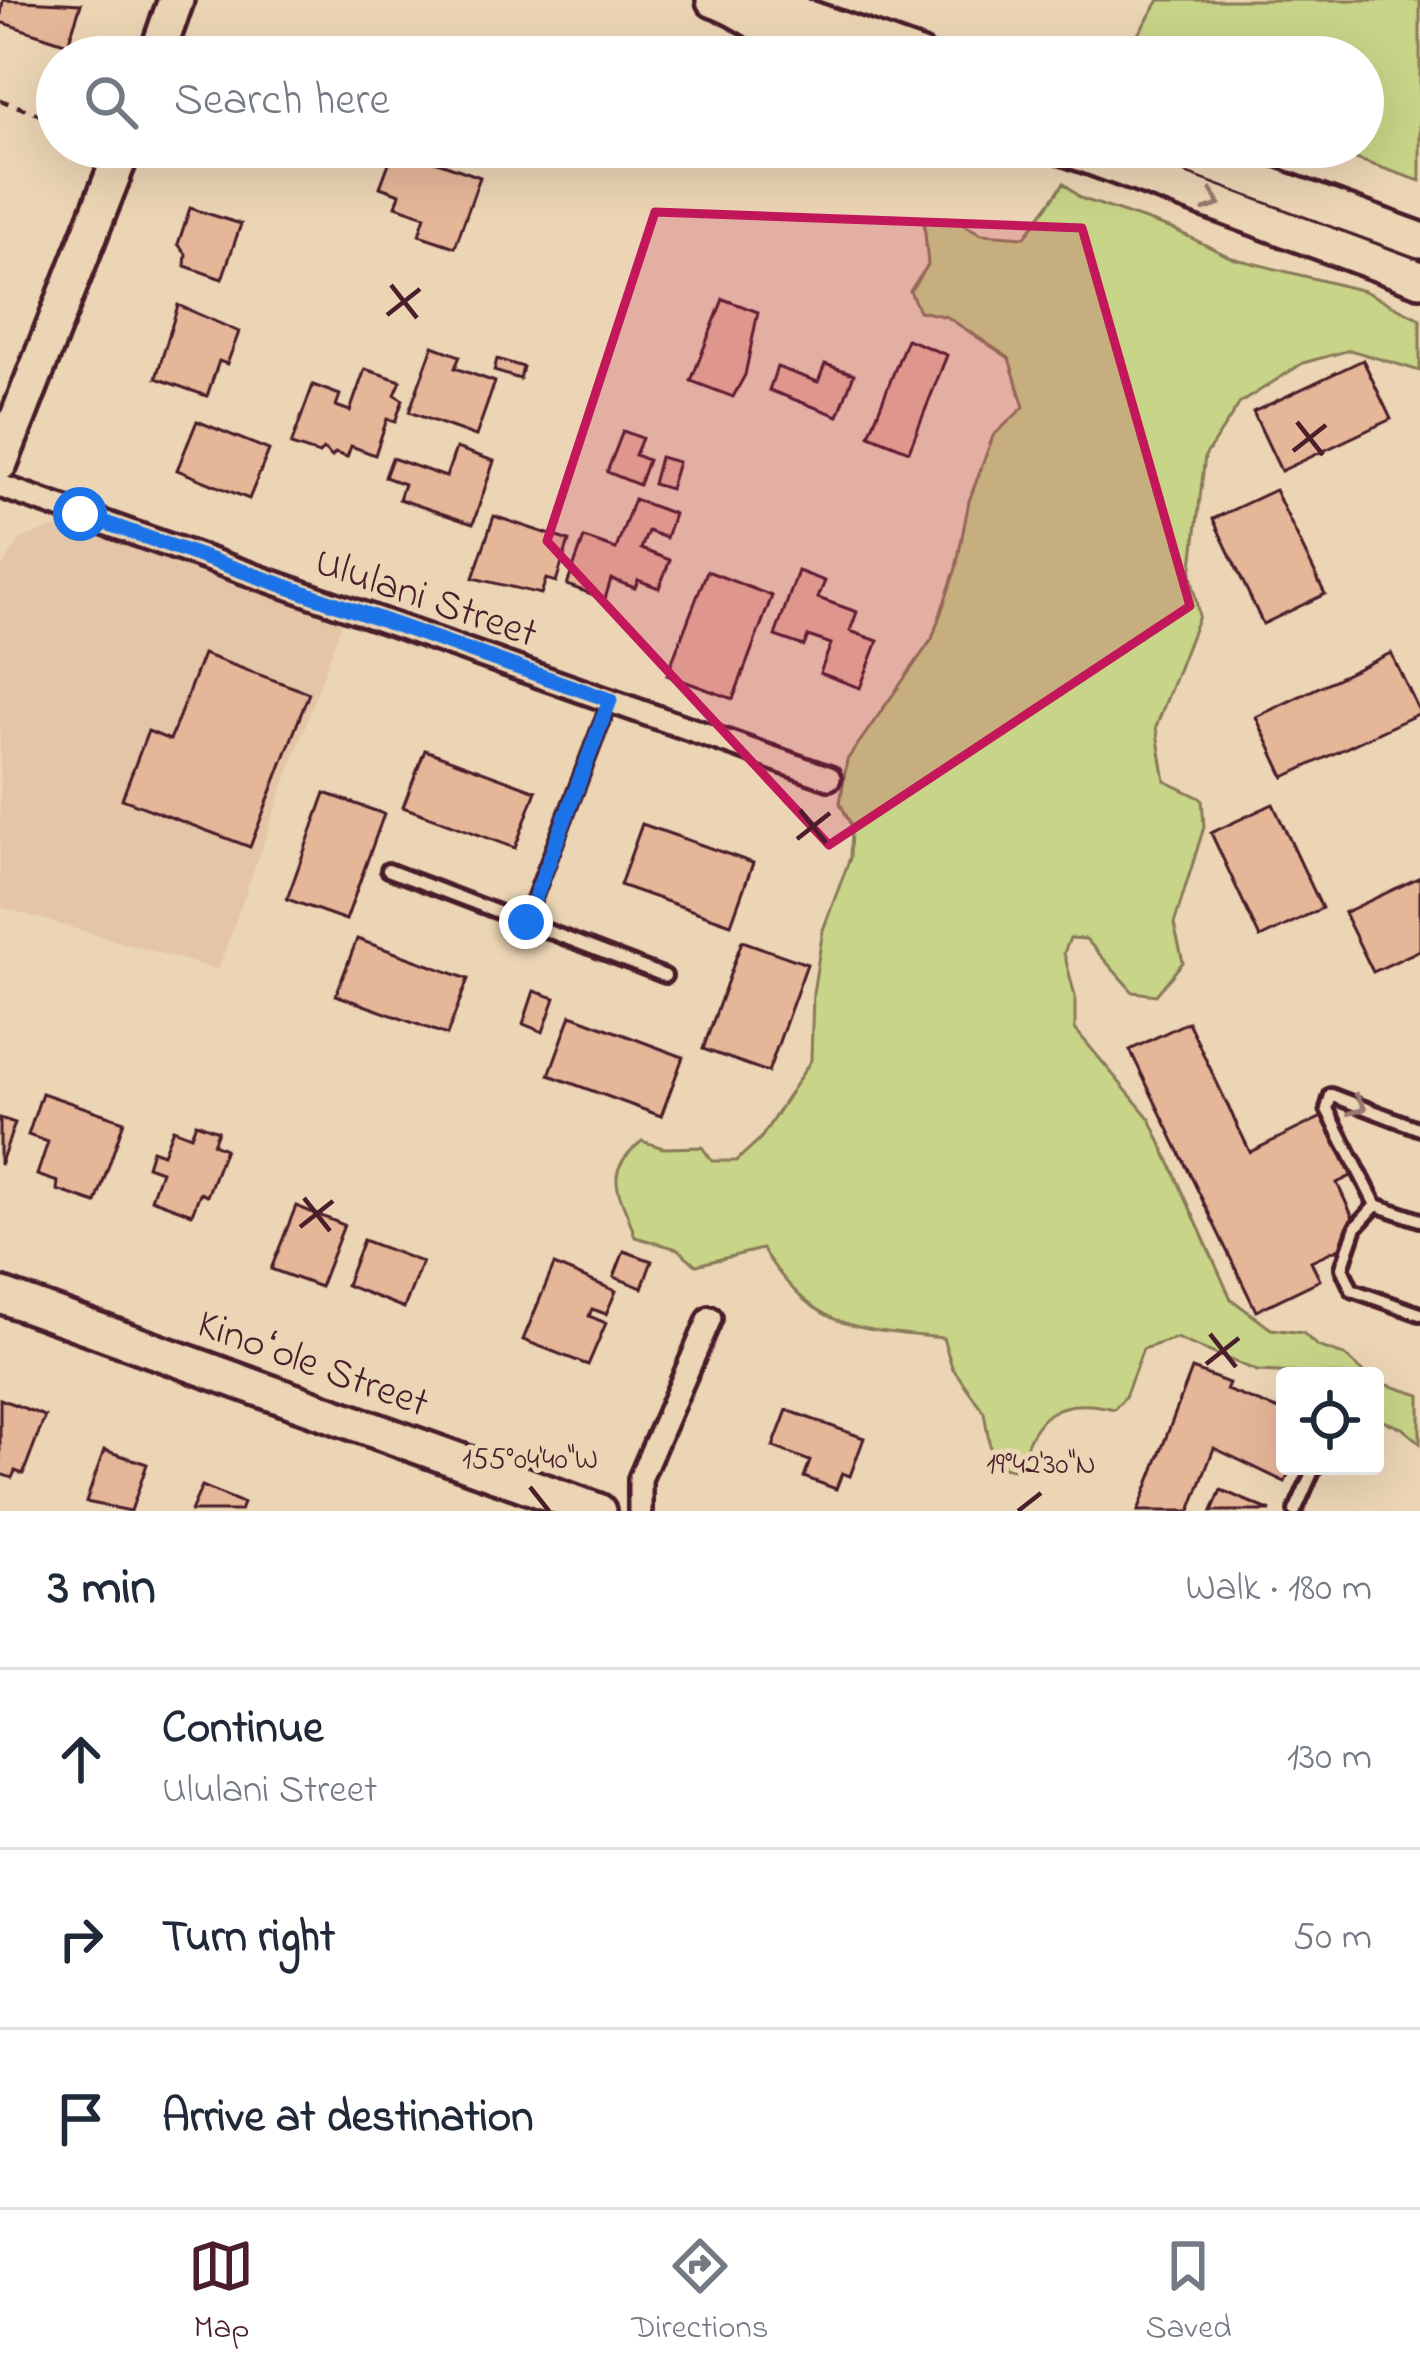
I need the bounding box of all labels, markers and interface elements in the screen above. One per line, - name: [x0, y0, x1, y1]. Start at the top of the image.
- search box: [36, 36, 1384, 168]
- icon: search: [78, 69, 144, 135]
- text: Search here: [174, 69, 390, 135]
- one-way arrow: [1201, 188, 1222, 212]
- route start: [53, 487, 107, 541]
- street label: Ululani Street: [306, 533, 545, 666]
- route end: [499, 895, 553, 949]
- one-way arrow: [1346, 1091, 1367, 1116]
- street label: Kinoʻole Street: [188, 1295, 437, 1435]
- map controls: [1276, 1367, 1384, 1475]
- button: locate: [1276, 1367, 1384, 1475]
- text: 155°04'40"W: [462, 1439, 598, 1483]
- text: 19°42'30"N: [986, 1444, 1096, 1488]
- text: 3 min: [48, 1552, 156, 1627]
- text: Walk · 180 m: [1185, 1561, 1372, 1618]
- text: Continue: [162, 1697, 323, 1763]
- icon: ahead: [48, 1726, 114, 1792]
- text: 130 m: [1287, 1730, 1372, 1787]
- text: Ululani Street: [162, 1763, 377, 1820]
- icon: right: [48, 1906, 114, 1972]
- text: Turn right: [162, 1906, 335, 1972]
- text: 50 m: [1293, 1910, 1372, 1967]
- icon: arrive: [48, 2086, 114, 2152]
- text: Arrive at destination: [162, 2086, 533, 2152]
- tab: Map: [188, 2233, 254, 2353]
- tab: Directions: [631, 2233, 769, 2353]
- tab: Saved: [1145, 2233, 1232, 2353]

